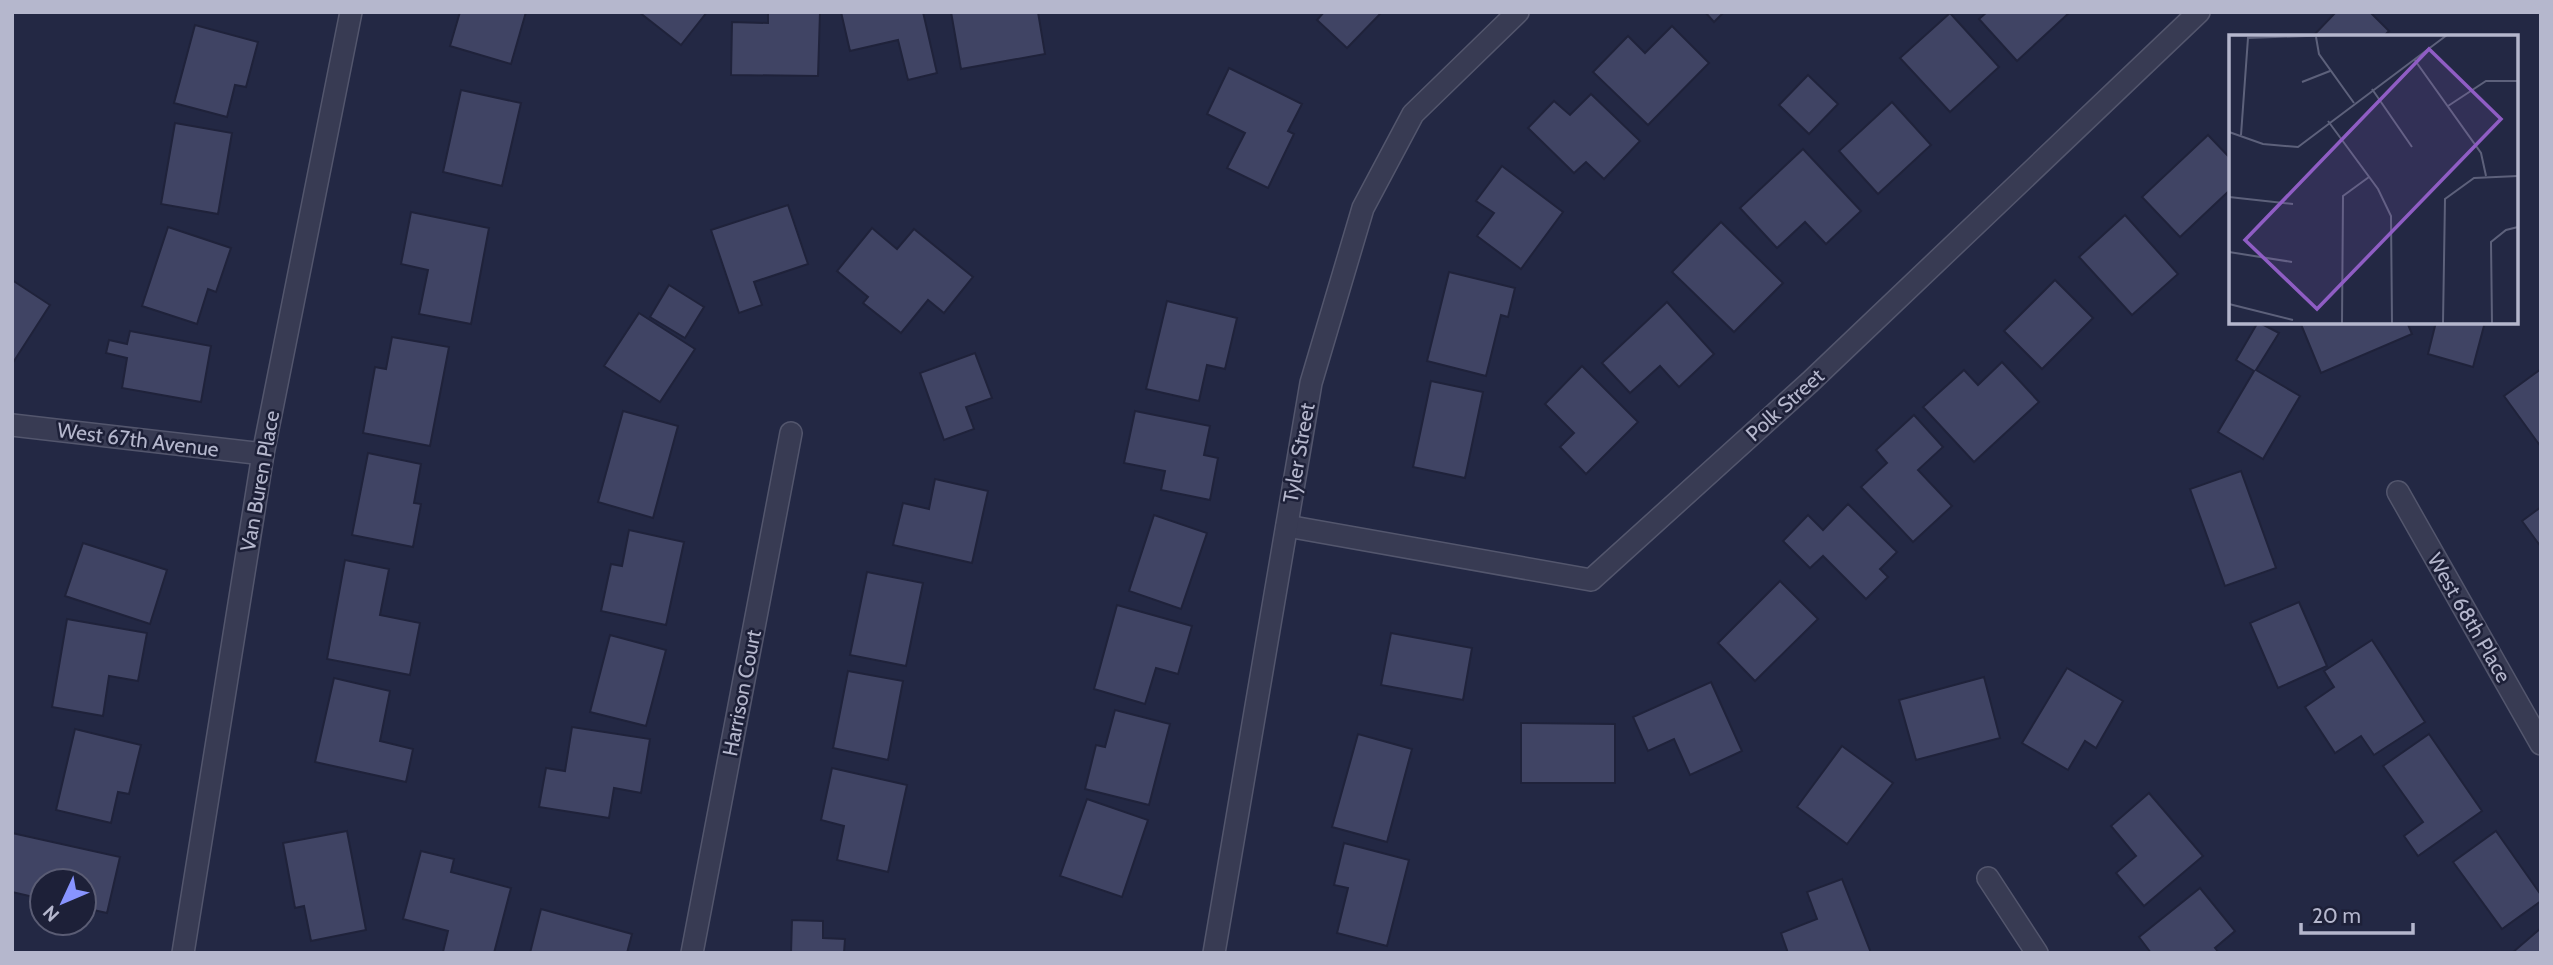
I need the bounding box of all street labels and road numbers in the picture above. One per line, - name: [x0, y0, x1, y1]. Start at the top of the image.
- street label: Polk Street: [1740, 363, 1829, 446]
- street label: Tyler Street: [1277, 401, 1320, 505]
- street label: Van Buren Place: [235, 408, 284, 553]
- street label: West 67th Avenue: [56, 417, 220, 462]
- street label: West 68th Place: [2422, 549, 2517, 687]
- street label: Harrison Court: [717, 628, 766, 758]

